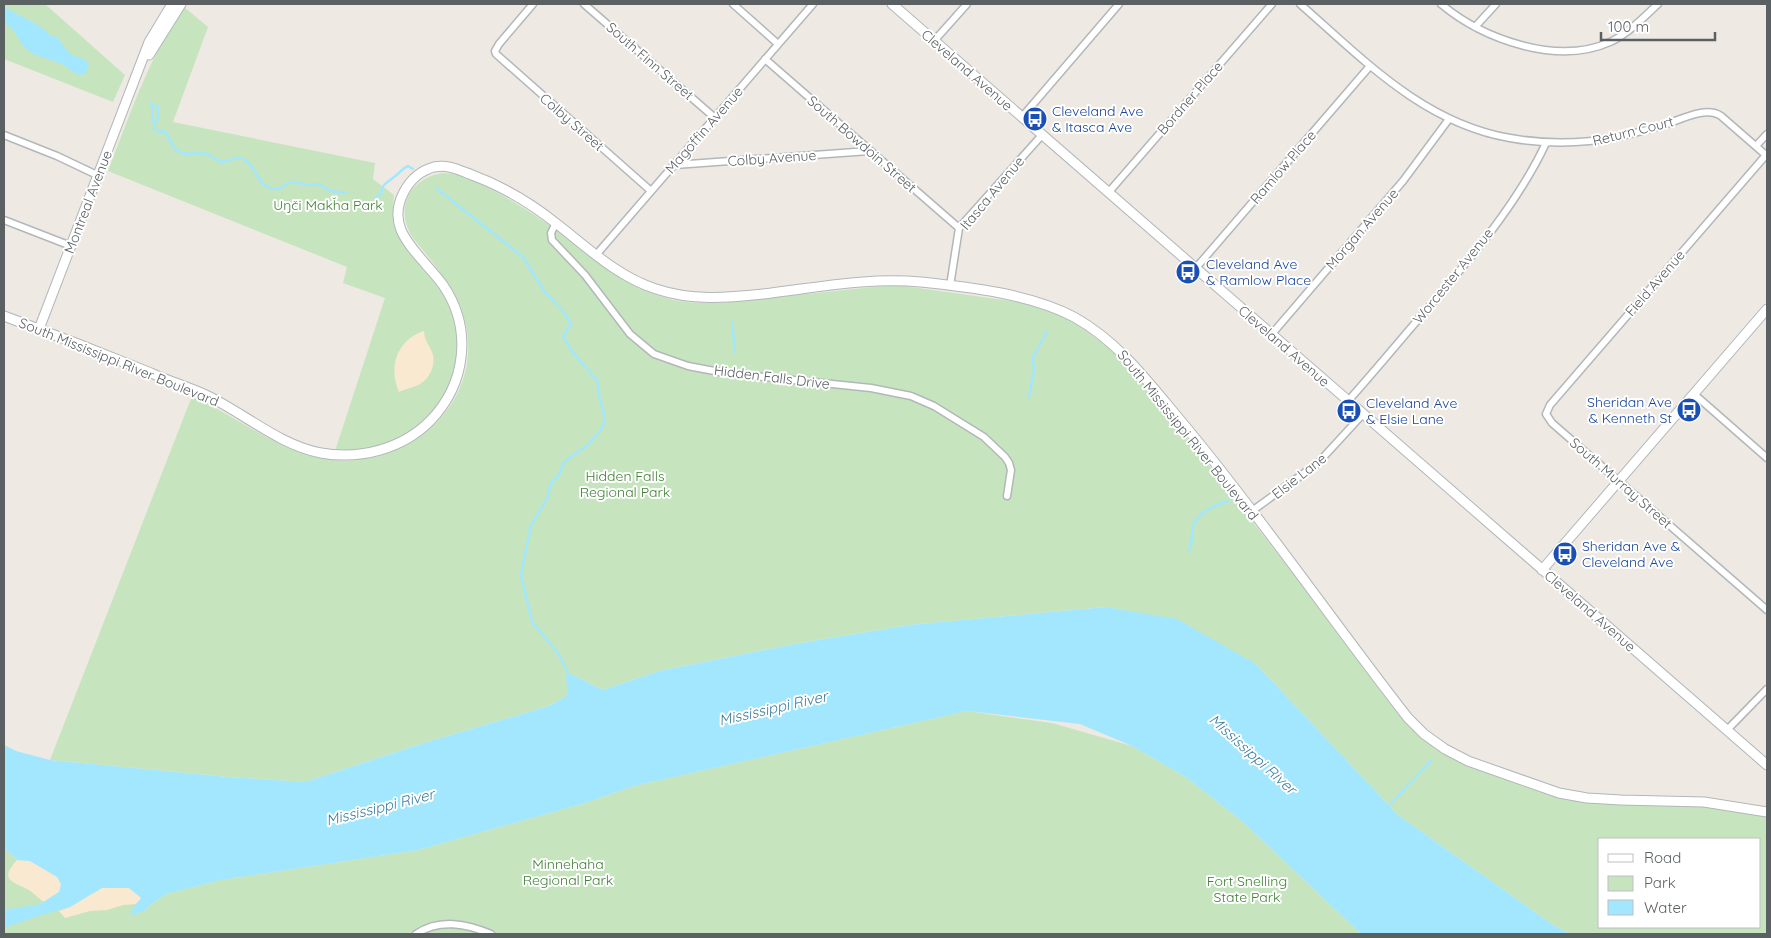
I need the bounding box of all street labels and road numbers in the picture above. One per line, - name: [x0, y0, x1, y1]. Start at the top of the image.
- street label: South Finn Street: [603, 18, 698, 104]
- street label: Cleveland Avenue: [918, 25, 1016, 115]
- street label: Bordner Place: [1153, 57, 1227, 138]
- street label: Magoffin Avenue: [661, 83, 747, 177]
- street label: Colby Street: [536, 89, 608, 155]
- street label: South Bowdoin Street: [804, 92, 921, 197]
- street label: Return Court: [1591, 112, 1676, 150]
- street label: Ramlow Place: [1246, 126, 1320, 208]
- street label: Colby Avenue: [727, 146, 817, 170]
- street label: Montreal Avenue: [60, 148, 116, 256]
- street label: Itasca Avenue: [956, 152, 1028, 234]
- street label: Morgan Avenue: [1322, 184, 1402, 273]
- street label: Worcester Avenue: [1409, 224, 1497, 328]
- street label: Field Avenue: [1621, 246, 1689, 320]
- street label: Cleveland Avenue: [1235, 301, 1333, 391]
- street label: South Mississippi River Boulevard: [16, 314, 222, 410]
- street label: South Mississippi River Boulevard: [1114, 346, 1262, 524]
- street label: Hidden Falls Drive: [713, 361, 831, 393]
- street label: South Murray Street: [1566, 434, 1676, 532]
- street label: Elsie Lane: [1268, 449, 1330, 503]
- street label: Cleveland Avenue: [1541, 566, 1639, 656]

